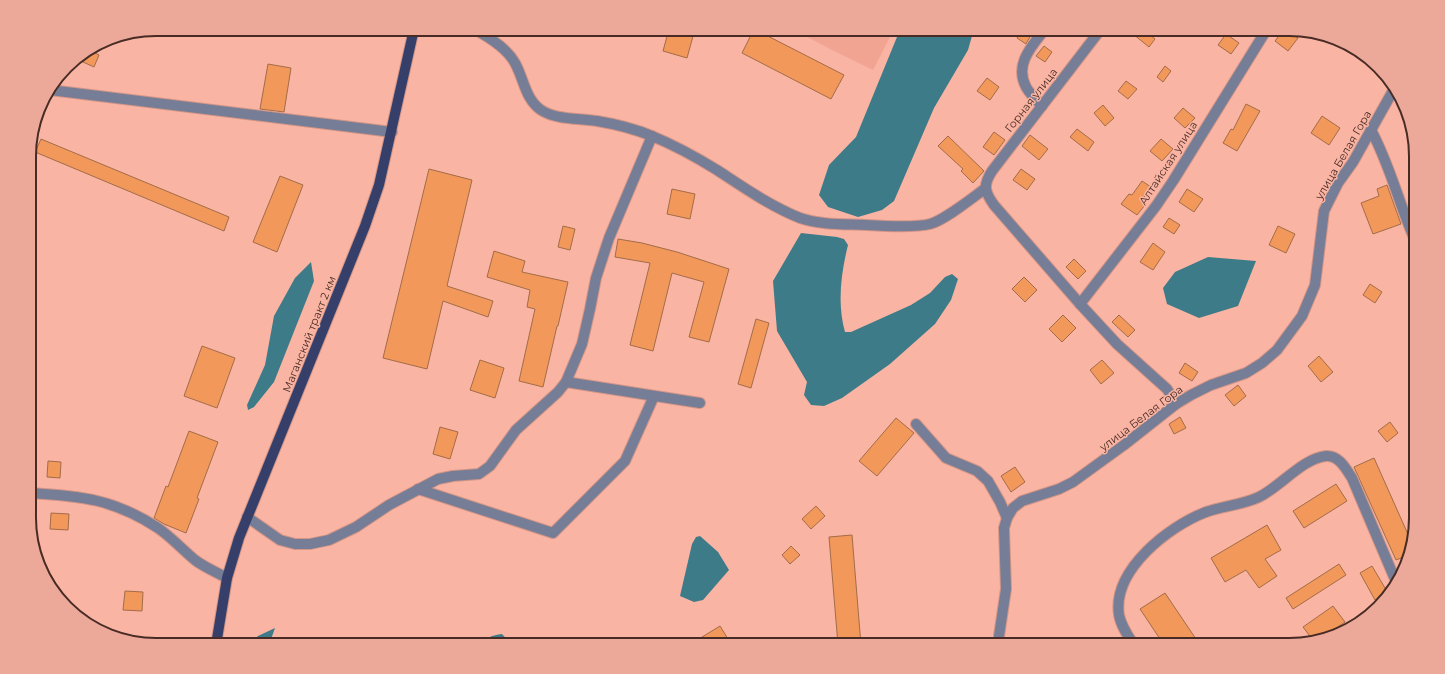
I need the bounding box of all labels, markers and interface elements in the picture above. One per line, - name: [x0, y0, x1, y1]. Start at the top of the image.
- street label: Горная улица: [1002, 65, 1060, 135]
- street label: улица Белая Гора: [1311, 108, 1374, 203]
- street label: Алтайская улица: [1136, 118, 1200, 208]
- street label: Маганский тракт 2 км: [279, 274, 339, 394]
- street label: улица Белая Гора: [1096, 382, 1185, 454]

